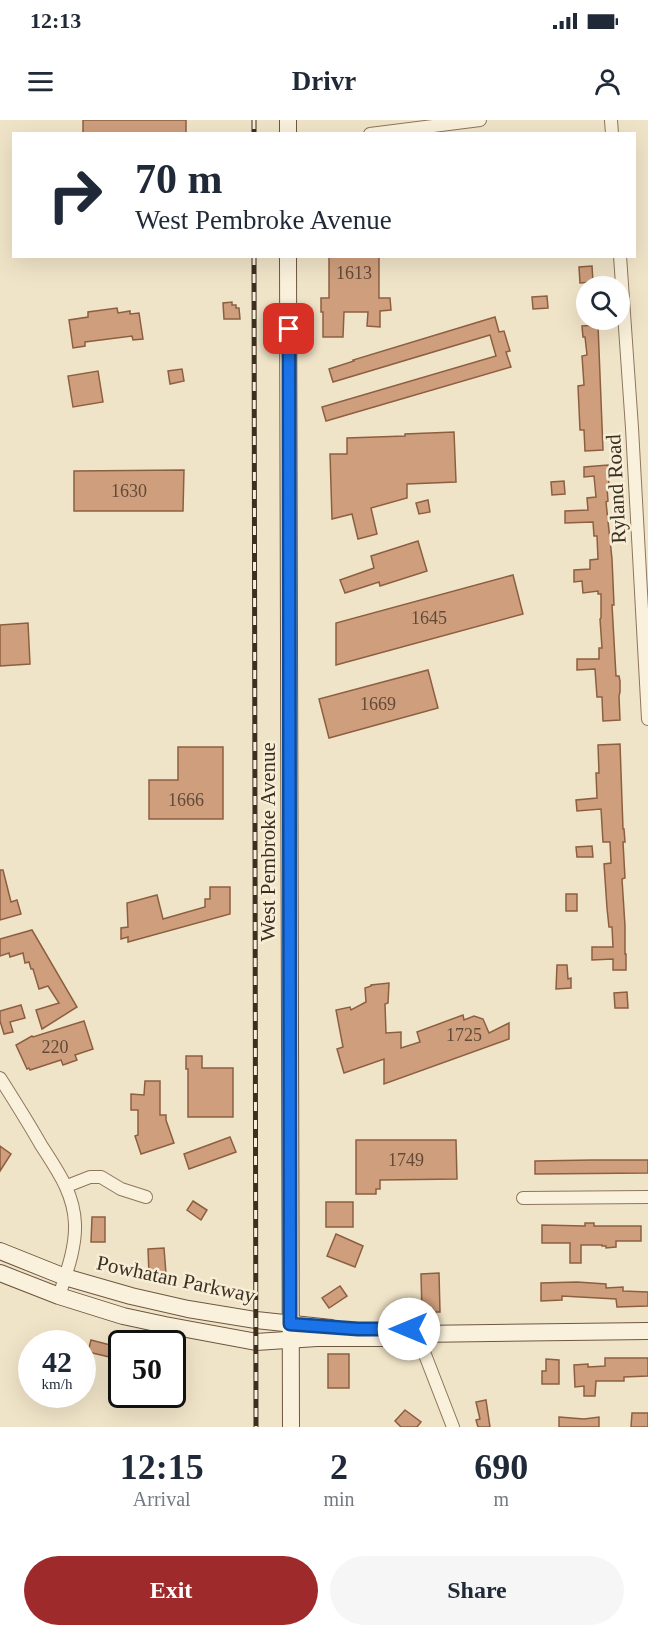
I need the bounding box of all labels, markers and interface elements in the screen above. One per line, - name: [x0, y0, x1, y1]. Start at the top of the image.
- text: 12:13: [30, 8, 81, 33]
- icon: menu: [24, 65, 57, 98]
- icon: person: [591, 65, 624, 98]
- text: Drivr: [292, 66, 356, 96]
- icon: right: [36, 156, 114, 234]
- text: 70 m: [135, 156, 223, 202]
- text: West Pembroke Avenue: [135, 205, 392, 235]
- house number: 1613: [336, 263, 372, 283]
- map controls: [576, 276, 630, 330]
- button: search: [576, 276, 630, 330]
- pin: [263, 303, 314, 354]
- icon: arrive: [272, 312, 305, 345]
- street label: Ryland Road: [601, 433, 631, 544]
- house number: 1630: [111, 481, 147, 501]
- house number: 1645: [411, 608, 447, 628]
- house number: 1669: [360, 694, 396, 714]
- street label: West Pembroke Avenue: [256, 742, 280, 942]
- house number: 1666: [168, 790, 204, 810]
- house number: 1725: [446, 1025, 482, 1045]
- house number: 220: [42, 1037, 69, 1057]
- house number: 1749: [388, 1150, 424, 1170]
- street label: Powhatan Parkway: [94, 1250, 258, 1308]
- position arrow: [377, 1297, 441, 1361]
- speed limit sign: 50: [108, 1330, 186, 1408]
- text: 42: [42, 1345, 72, 1378]
- text: km/h: [42, 1376, 72, 1392]
- text: 12:15: [120, 1447, 204, 1487]
- text: 2: [330, 1447, 348, 1487]
- text: 690: [474, 1447, 528, 1487]
- text: Arrival: [133, 1488, 191, 1510]
- text: min: [323, 1488, 355, 1510]
- text: m: [494, 1488, 509, 1510]
- button: Exit: [24, 1556, 318, 1625]
- button: Share: [330, 1556, 624, 1625]

